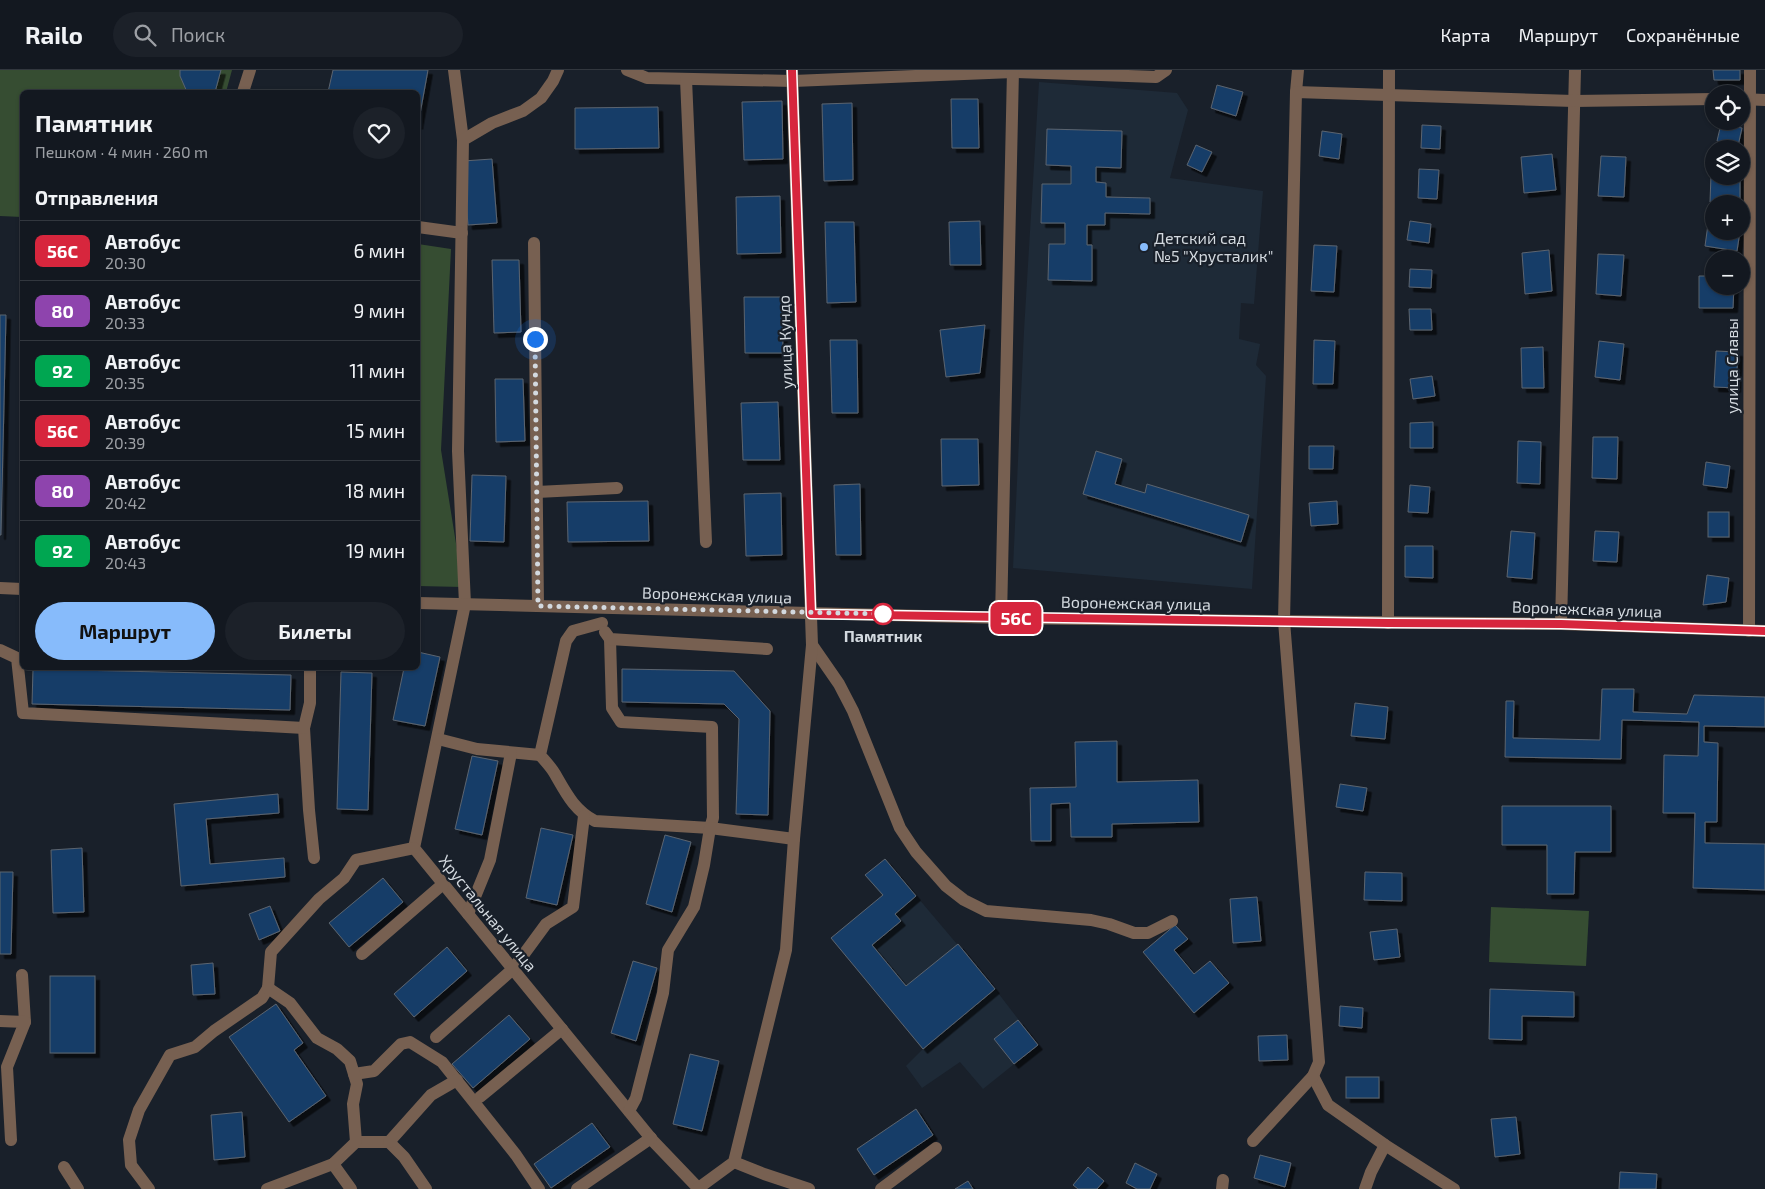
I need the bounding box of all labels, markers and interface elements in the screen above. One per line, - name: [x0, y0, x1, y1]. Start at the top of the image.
- search box: [113, 12, 463, 57]
- text: Railo: [25, 20, 83, 49]
- icon: search: [131, 21, 159, 49]
- text: Поиск: [171, 23, 225, 46]
- text: Карта: [1440, 24, 1490, 46]
- text: Маршрут: [1518, 24, 1598, 46]
- text: Сохранённые: [1626, 24, 1740, 46]
- map controls: [1705, 85, 1750, 295]
- button: locate: [1705, 85, 1750, 130]
- button: heart: [353, 107, 405, 159]
- text: Памятник: [35, 108, 153, 137]
- button: layers: [1705, 140, 1750, 185]
- text: Пешком · 4 мин · 260 m: [35, 142, 208, 161]
- text: Отправления: [35, 186, 158, 209]
- button: +: [1705, 195, 1750, 240]
- place label: Детский сад №5 "Хрусталик": [1154, 228, 1273, 266]
- text: Автобус: [105, 230, 181, 253]
- text: 6 мин: [353, 239, 405, 262]
- text: 56С: [47, 240, 78, 262]
- marker: Детский сад №5 "Хрусталик": [1138, 241, 1150, 253]
- button: −: [1705, 250, 1750, 295]
- text: 20:30: [105, 253, 146, 272]
- text: Автобус: [105, 290, 181, 313]
- street label: улица Кундо: [773, 295, 797, 389]
- text: 9 мин: [353, 299, 405, 322]
- text: 80: [51, 300, 74, 322]
- text: 20:33: [105, 313, 145, 332]
- street label: улица Славы: [1722, 318, 1742, 414]
- your location: [523, 327, 548, 352]
- text: Автобус: [105, 350, 181, 373]
- text: 11 мин: [349, 359, 405, 382]
- text: 92: [52, 360, 73, 382]
- text: 20:35: [105, 373, 145, 392]
- text: Автобус: [105, 410, 181, 433]
- text: 15 мин: [347, 419, 405, 442]
- text: 56С: [47, 420, 78, 442]
- text: 20:39: [105, 433, 145, 452]
- text: Автобус: [105, 470, 181, 493]
- text: 18 мин: [345, 479, 405, 502]
- text: 80: [51, 480, 74, 502]
- text: 20:42: [105, 493, 146, 512]
- text: Автобус: [105, 530, 181, 553]
- text: 19 мин: [346, 539, 405, 562]
- text: 92: [52, 540, 73, 562]
- text: 20:43: [105, 553, 146, 572]
- street label: Воронежская улица: [642, 582, 792, 608]
- street label: Воронежская улица: [1061, 592, 1211, 614]
- street label: Воронежская улица: [1512, 596, 1662, 622]
- button: Маршрут: [35, 602, 215, 660]
- button: Билеты: [225, 602, 405, 660]
- line badge: 56С: [987, 602, 1045, 634]
- marker: Памятник: [872, 603, 894, 625]
- text: 56С: [1000, 607, 1032, 629]
- place label: Памятник: [844, 626, 922, 645]
- street label: Хрустальная улица: [435, 851, 541, 975]

